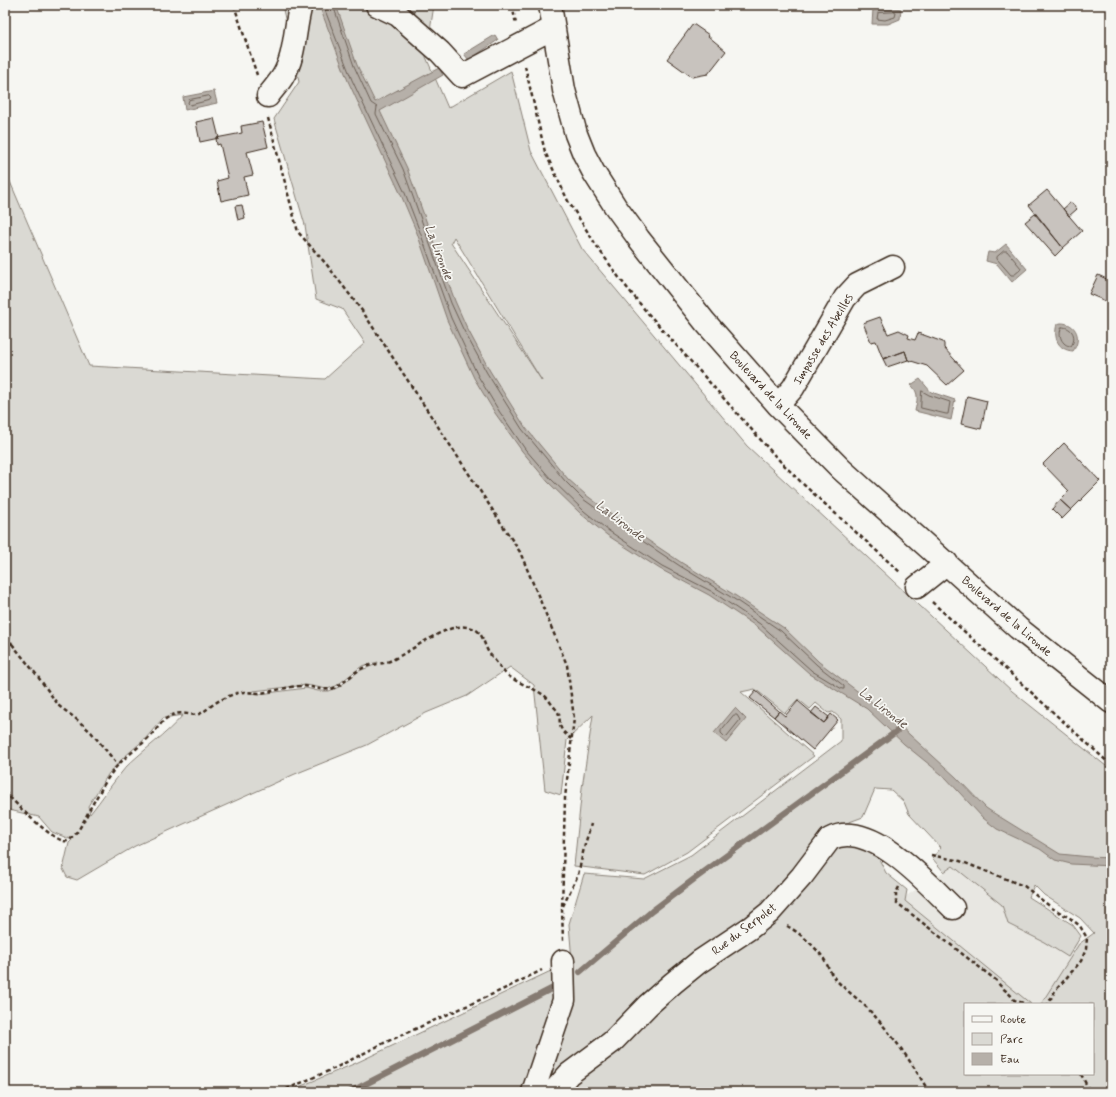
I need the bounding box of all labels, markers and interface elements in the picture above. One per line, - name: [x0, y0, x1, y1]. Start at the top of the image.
- water label: La Lironde: [420, 222, 457, 283]
- street label: Impasse des Abeilles: [790, 291, 858, 388]
- street label: Boulevard de la Lironde: [725, 348, 815, 443]
- water label: La Lironde: [592, 497, 649, 546]
- street label: Boulevard de la Lironde: [958, 573, 1055, 661]
- water label: La Lironde: [855, 684, 912, 733]
- street label: Rue du Serpolet: [709, 900, 781, 960]
- legend: [964, 1003, 1094, 1075]
- text: Route: [1000, 1012, 1026, 1028]
- text: Parc: [1000, 1032, 1023, 1048]
- text: Eau: [1000, 1052, 1020, 1068]

